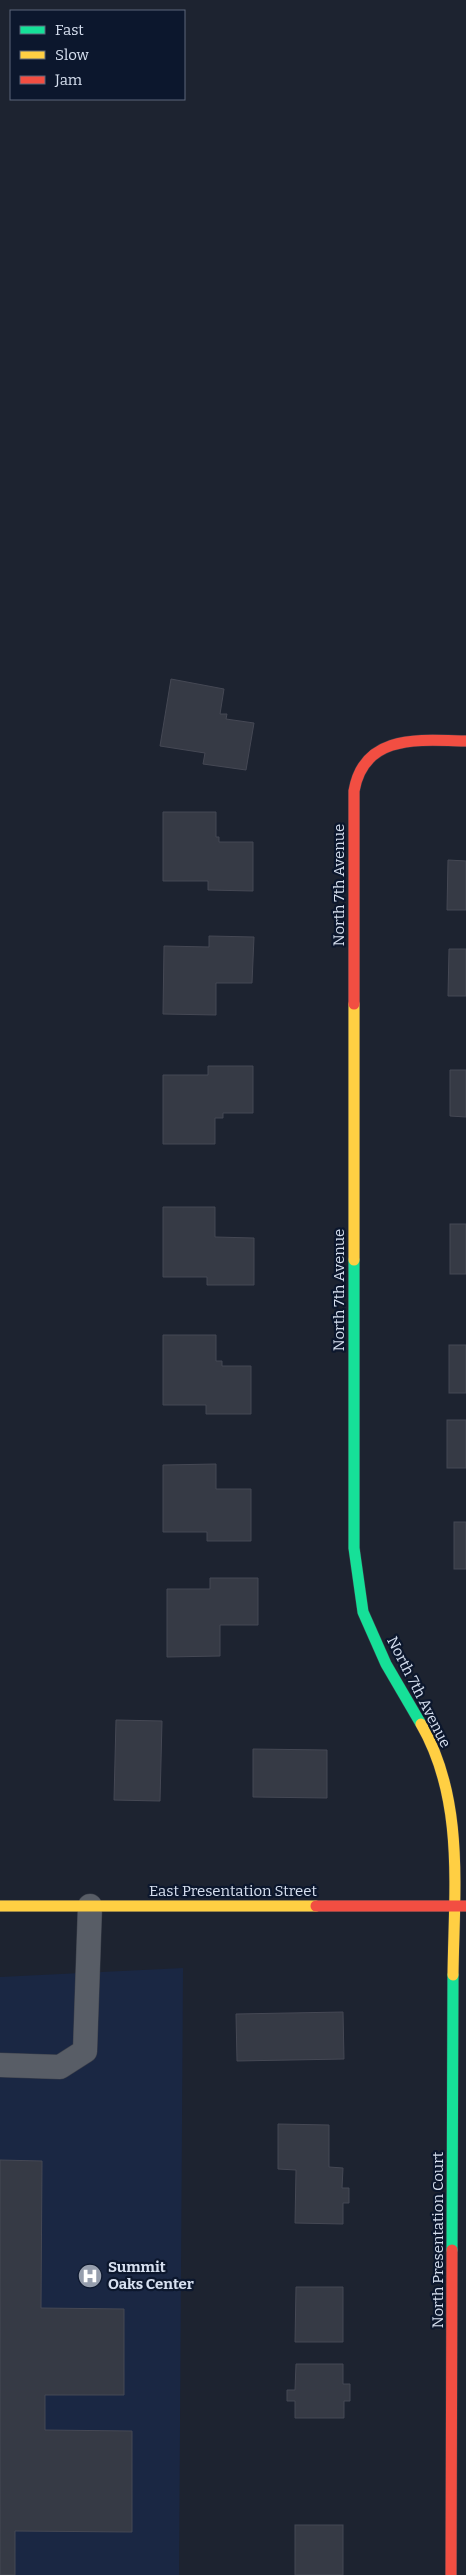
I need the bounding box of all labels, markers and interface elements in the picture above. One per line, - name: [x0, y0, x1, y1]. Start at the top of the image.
- legend: [10, 10, 185, 100]
- text: Fast: [55, 21, 84, 39]
- text: Slow: [55, 46, 90, 64]
- text: Jam: [54, 71, 83, 89]
- street label: North 7th Avenue: [330, 824, 348, 946]
- street label: North 7th Avenue: [330, 1229, 348, 1351]
- street label: North 7th Avenue: [383, 1633, 455, 1751]
- street label: East Presentation Street: [149, 1882, 317, 1900]
- street label: North Presentation Court: [429, 2151, 447, 2328]
- place label: Summit Oaks Center: [108, 2258, 194, 2293]
- hospital icon: Summit Oaks Center: [77, 2263, 103, 2289]

